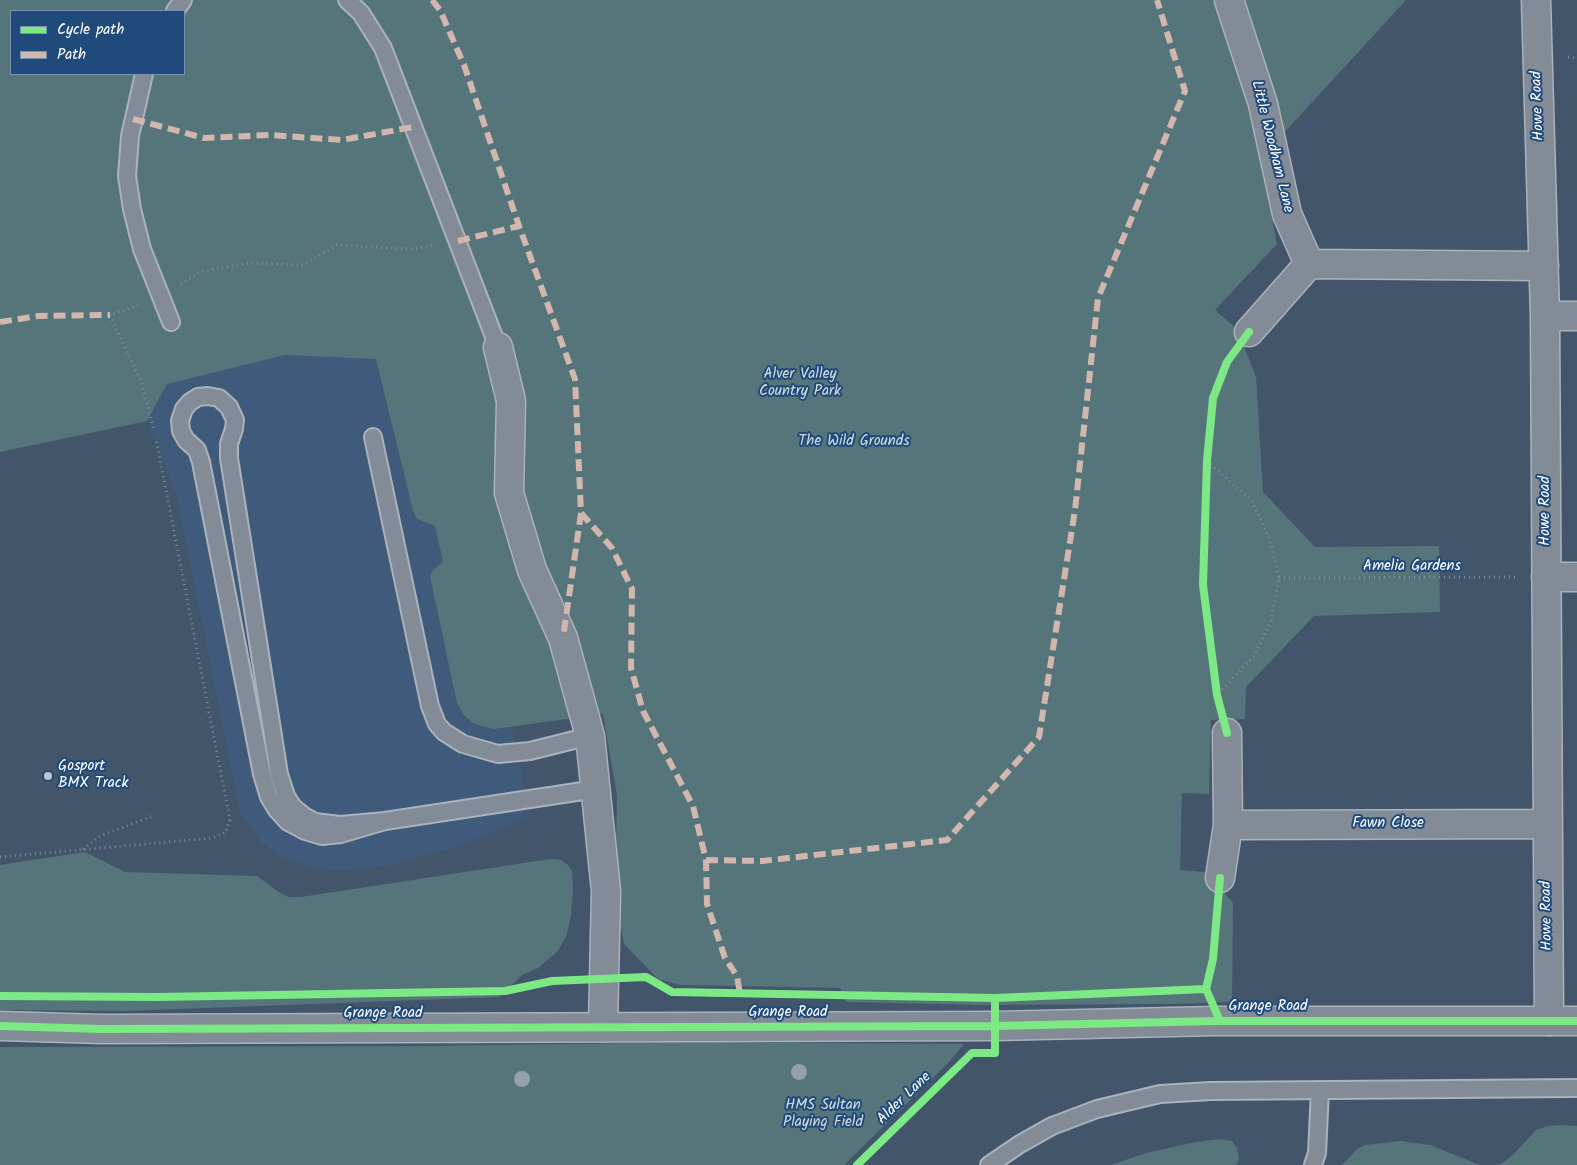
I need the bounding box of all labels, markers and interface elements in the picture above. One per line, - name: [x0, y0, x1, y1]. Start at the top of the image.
- legend: [10, 10, 185, 75]
- text: Cycle path: [57, 18, 124, 42]
- text: Path: [57, 43, 86, 67]
- street label: Howe Road: [1529, 71, 1549, 141]
- street label: Little Woodham Lane: [1246, 79, 1296, 215]
- park label: Alver Valley Country Park: [759, 366, 841, 401]
- park label: The Wild Grounds: [798, 433, 910, 451]
- street label: Howe Road: [1537, 476, 1555, 546]
- street label: Amelia Gardens: [1363, 558, 1461, 576]
- place label: Gosport BMX Track: [58, 758, 128, 793]
- marker: Gosport BMX Track: [42, 770, 54, 782]
- street label: Fawn Close: [1352, 815, 1424, 833]
- street label: Howe Road: [1538, 881, 1558, 951]
- street label: Grange Road: [1228, 998, 1308, 1016]
- street label: Grange Road: [748, 1004, 828, 1022]
- street label: Grange Road: [343, 1005, 423, 1023]
- street label: Alder Lane: [874, 1069, 936, 1129]
- park label: HMS Sultan Playing Field: [783, 1097, 863, 1132]

